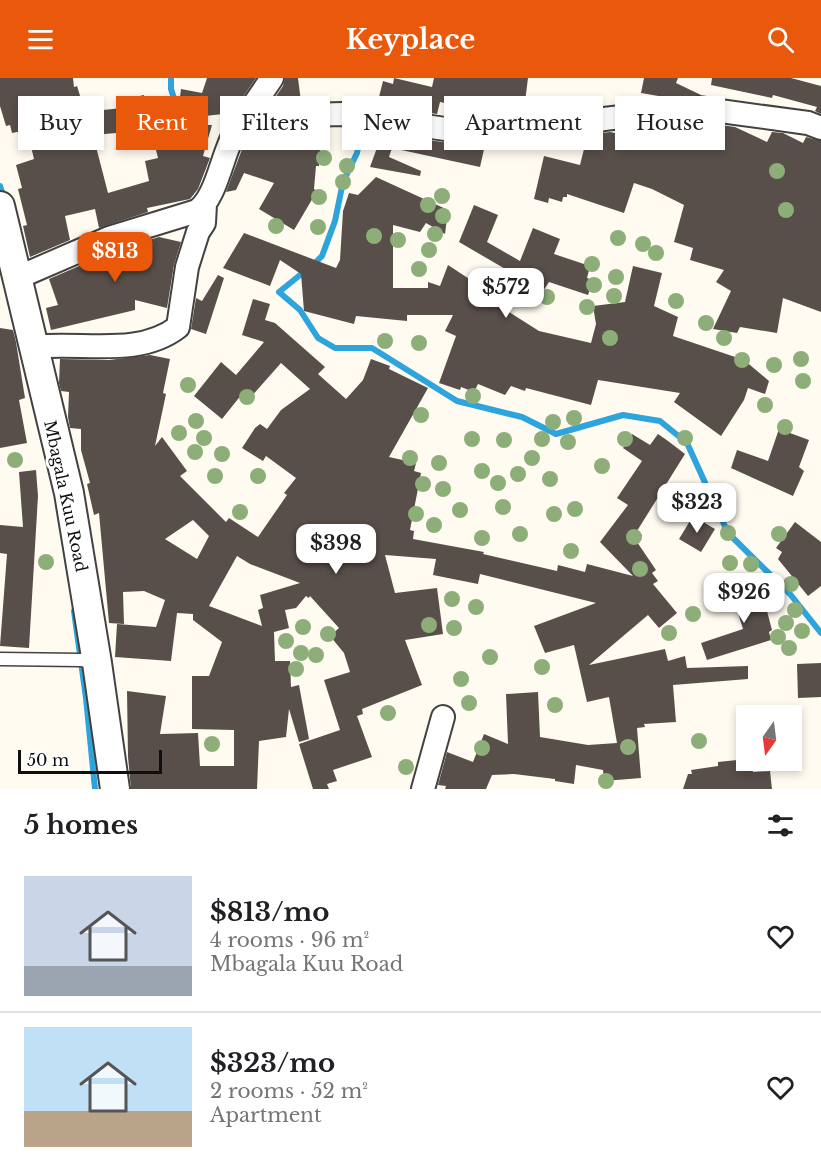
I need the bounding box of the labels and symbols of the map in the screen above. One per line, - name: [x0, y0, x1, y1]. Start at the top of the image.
- pin: $813: [79, 232, 151, 283]
- pin: $572: [470, 268, 542, 319]
- street label: Mbagala Kuu Road: [40, 418, 92, 574]
- pin: $323: [661, 483, 733, 534]
- pin: $398: [300, 524, 372, 575]
- pin: $926: [708, 573, 780, 624]
- north arrow: [736, 705, 802, 771]
- scale bar: [18, 747, 162, 774]

